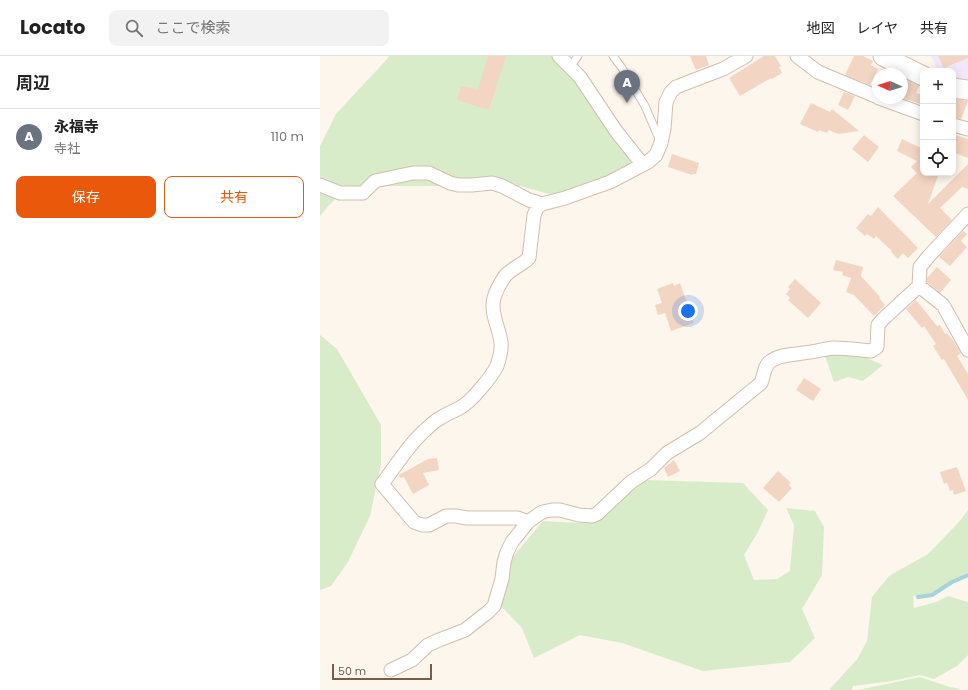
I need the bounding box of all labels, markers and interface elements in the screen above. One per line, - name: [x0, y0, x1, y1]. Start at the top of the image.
- search box: [109, 10, 389, 46]
- text: Locato: [20, 14, 85, 41]
- icon: search: [123, 17, 145, 39]
- text: ここで検索: [155, 17, 230, 38]
- text: 地図: [806, 18, 834, 38]
- text: レイヤ: [856, 18, 898, 38]
- text: 共有: [920, 18, 948, 38]
- north arrow: [872, 68, 908, 104]
- map controls: [920, 68, 956, 176]
- button: +: [920, 68, 956, 104]
- pin: A: [614, 70, 640, 103]
- text: 周辺: [16, 71, 50, 95]
- button: −: [920, 104, 956, 140]
- text: 永福寺: [54, 116, 99, 137]
- text: A: [24, 127, 34, 146]
- text: 110 m: [271, 127, 304, 146]
- text: 寺社: [54, 139, 80, 158]
- button: locate: [920, 140, 956, 176]
- button: 保存: [16, 176, 156, 218]
- button: 共有: [164, 176, 304, 218]
- your location: [678, 301, 698, 321]
- scale bar: [332, 662, 432, 681]
- text: 50 m: [338, 663, 366, 679]

